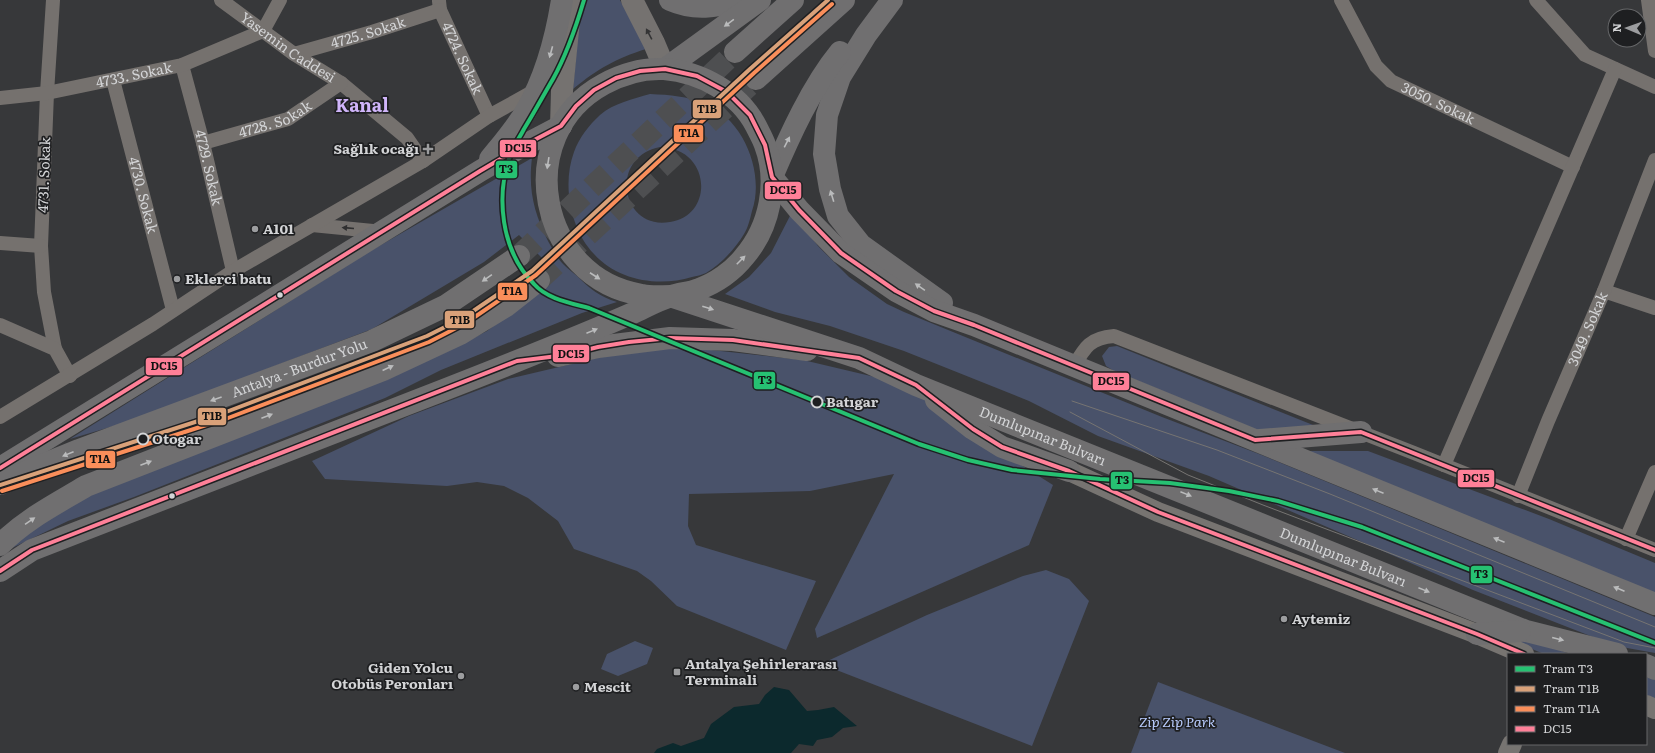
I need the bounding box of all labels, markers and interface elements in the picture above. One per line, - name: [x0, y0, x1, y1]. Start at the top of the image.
- street label: Yasemin Caddesi: [237, 7, 340, 87]
- north arrow: [1607, 8, 1647, 48]
- street label: 4725. Sokak: [328, 11, 408, 52]
- street label: 4724. Sokak: [438, 18, 489, 97]
- one-way arrow: [724, 19, 734, 27]
- text: N: [1608, 23, 1624, 33]
- one-way arrow: [646, 28, 653, 40]
- one-way arrow: [547, 45, 553, 58]
- street label: 4733. Sokak: [94, 56, 174, 92]
- street label: 3050. Sokak: [1398, 76, 1479, 129]
- district label: Kanal: [335, 91, 389, 118]
- street label: 4728. Sokak: [236, 95, 315, 142]
- line badge: T1B: [692, 99, 722, 119]
- text: T1B: [697, 100, 718, 116]
- line badge: T1A: [673, 124, 704, 143]
- text: T1A: [678, 124, 700, 140]
- street label: 4729. Sokak: [191, 127, 228, 208]
- street label: 4731. Sokak: [32, 136, 54, 213]
- one-way arrow: [784, 136, 791, 147]
- place label: Sağlık ocağı: [334, 138, 419, 158]
- line badge: DC15: [499, 139, 537, 158]
- text: DC15: [505, 139, 531, 155]
- marker: Sağlık ocağı: [422, 143, 434, 155]
- street label: 4730. Sokak: [124, 154, 164, 236]
- one-way arrow: [545, 157, 551, 169]
- line badge: T3: [495, 160, 518, 179]
- text: T3: [499, 160, 513, 176]
- line badge: DC15: [764, 181, 802, 200]
- text: DC15: [770, 181, 796, 197]
- one-way arrow: [829, 189, 835, 201]
- place label: A101: [263, 218, 294, 238]
- marker: A101: [250, 224, 260, 234]
- one-way arrow: [342, 225, 354, 232]
- one-way arrow: [736, 255, 746, 265]
- place label: Eklerci batu: [185, 268, 272, 288]
- one-way arrow: [590, 272, 600, 280]
- marker: Eklerci batu: [172, 274, 182, 284]
- one-way arrow: [482, 274, 493, 282]
- line badge: T1A: [497, 282, 528, 301]
- text: T1A: [501, 282, 523, 298]
- one-way arrow: [914, 282, 925, 291]
- street label: 3049. Sokak: [1562, 288, 1612, 369]
- unlabelled marker: [275, 290, 285, 300]
- one-way arrow: [702, 305, 714, 311]
- line badge: T1B: [444, 310, 475, 329]
- text: T1B: [450, 311, 471, 327]
- one-way arrow: [586, 328, 597, 334]
- street label: Antalya - Burdur Yolu: [228, 333, 370, 402]
- line badge: DC15: [552, 344, 590, 363]
- text: DC15: [558, 345, 584, 361]
- line badge: DC15: [145, 357, 183, 376]
- text: DC15: [151, 357, 177, 373]
- one-way arrow: [382, 365, 394, 371]
- line badge: T3: [753, 371, 776, 390]
- text: T3: [758, 371, 772, 387]
- line badge: DC15: [1092, 372, 1130, 391]
- text: DC15: [1098, 372, 1124, 388]
- place label: Batıgar: [826, 391, 879, 411]
- marker: Batıgar: [810, 395, 824, 409]
- one-way arrow: [210, 396, 222, 402]
- street label: Dumlupınar Bulvarı: [977, 401, 1110, 470]
- line badge: T1B: [197, 407, 227, 426]
- text: T1B: [202, 407, 223, 423]
- one-way arrow: [261, 412, 273, 418]
- place label: Otogar: [152, 428, 202, 448]
- marker: Otogar: [136, 432, 150, 446]
- line badge: T1A: [85, 450, 116, 469]
- text: T1A: [89, 450, 111, 466]
- one-way arrow: [62, 452, 74, 458]
- one-way arrow: [140, 459, 152, 465]
- line badge: DC15: [1457, 469, 1495, 488]
- text: DC15: [1463, 469, 1489, 485]
- line badge: T3: [1110, 471, 1133, 490]
- text: T3: [1115, 471, 1129, 487]
- one-way arrow: [1372, 487, 1384, 493]
- unlabelled marker: [167, 491, 177, 501]
- one-way arrow: [1181, 491, 1193, 497]
- one-way arrow: [25, 517, 35, 525]
- street label: Dumlupınar Bulvarı: [1277, 522, 1410, 591]
- one-way arrow: [1492, 536, 1504, 542]
- line badge: T3: [1470, 565, 1493, 584]
- text: T3: [1474, 565, 1488, 581]
- one-way arrow: [1614, 586, 1625, 592]
- one-way arrow: [1418, 587, 1430, 593]
- place label: Aytemiz: [1292, 608, 1351, 628]
- marker: Aytemiz: [1279, 614, 1289, 624]
- one-way arrow: [1552, 637, 1565, 643]
- place label: Antalya Şehirlerarası Terminali: [685, 653, 837, 689]
- legend: [1507, 653, 1647, 745]
- place label: Giden Yolcu Otobüs Peronları: [331, 657, 454, 693]
- text: Tram T3: [1543, 659, 1593, 677]
- marker: Antalya Şehirlerarası Terminali: [672, 667, 682, 677]
- marker: Giden Yolcu Otobüs Peronları: [456, 671, 466, 681]
- place label: Mescit: [584, 676, 632, 696]
- text: Tram T1B: [1543, 679, 1599, 697]
- marker: Mescit: [571, 682, 581, 692]
- text: Tram T1A: [1543, 699, 1600, 717]
- park label: Zip Zip Park: [1139, 711, 1216, 731]
- text: DC15: [1543, 719, 1572, 737]

